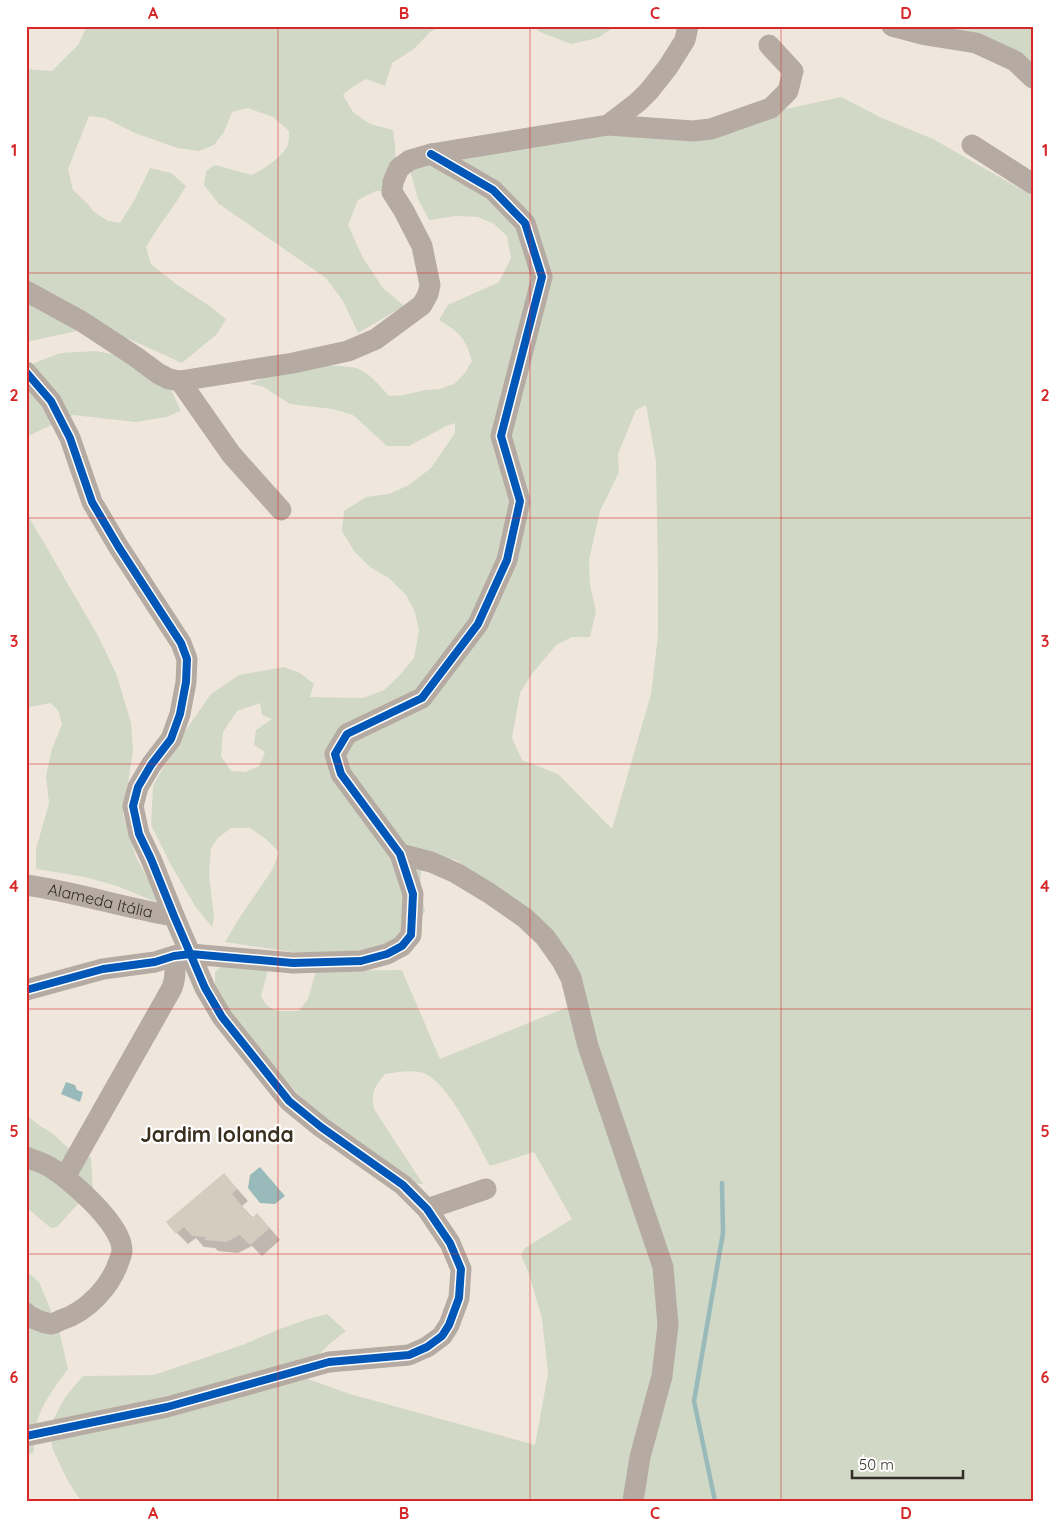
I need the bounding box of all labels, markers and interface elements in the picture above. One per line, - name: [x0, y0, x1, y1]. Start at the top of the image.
- text: A: [148, 3, 159, 23]
- text: B: [399, 3, 409, 23]
- text: C: [650, 3, 660, 23]
- text: D: [900, 3, 912, 23]
- text: 1: [11, 140, 17, 160]
- text: 1: [1042, 140, 1048, 160]
- text: 2: [9, 385, 19, 405]
- text: 2: [1040, 385, 1050, 405]
- text: 3: [10, 631, 18, 651]
- text: 3: [1041, 631, 1049, 651]
- text: 4: [9, 876, 19, 896]
- text: 4: [1040, 876, 1050, 896]
- street label: Alameda Itália: [46, 879, 155, 922]
- text: 5: [9, 1121, 19, 1141]
- district label: Jardim Iolanda: [140, 1121, 294, 1147]
- text: 5: [1040, 1121, 1050, 1141]
- text: 6: [10, 1367, 19, 1387]
- text: 6: [1041, 1367, 1050, 1387]
- scale bar: [852, 1447, 963, 1479]
- text: 50 m: [859, 1455, 894, 1474]
- text: A: [148, 1503, 159, 1523]
- text: B: [399, 1503, 409, 1523]
- text: C: [650, 1503, 660, 1523]
- text: D: [900, 1503, 912, 1523]

